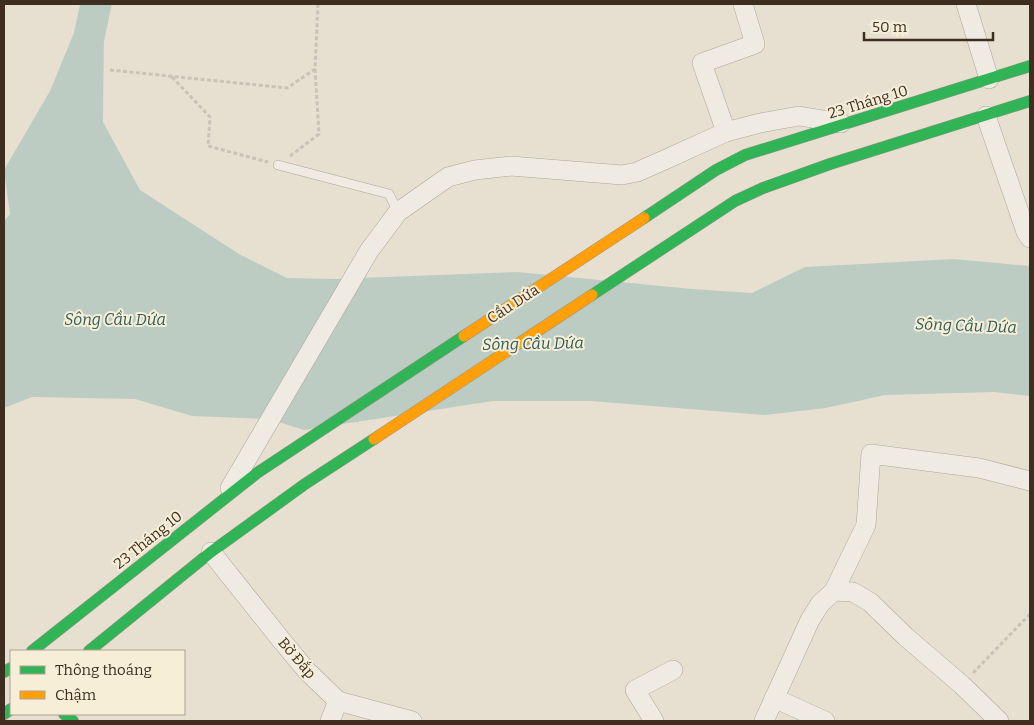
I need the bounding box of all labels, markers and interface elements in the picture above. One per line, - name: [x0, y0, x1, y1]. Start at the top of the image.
- scale bar: [864, 10, 993, 42]
- text: 50 m: [872, 18, 908, 36]
- street label: 23 Tháng 10: [826, 81, 910, 123]
- street label: Cầu Dứa: [484, 281, 542, 327]
- water label: Sông Cầu Dứa: [64, 309, 166, 329]
- water label: Sông Cầu Dứa: [915, 313, 1017, 337]
- water label: Sông Cầu Dứa: [482, 332, 584, 354]
- street label: 23 Tháng 10: [110, 507, 186, 573]
- street label: Bờ Đắp: [274, 634, 320, 682]
- legend: [10, 650, 185, 715]
- text: Thông thoáng: [55, 661, 152, 679]
- text: Chậm: [55, 686, 97, 704]

